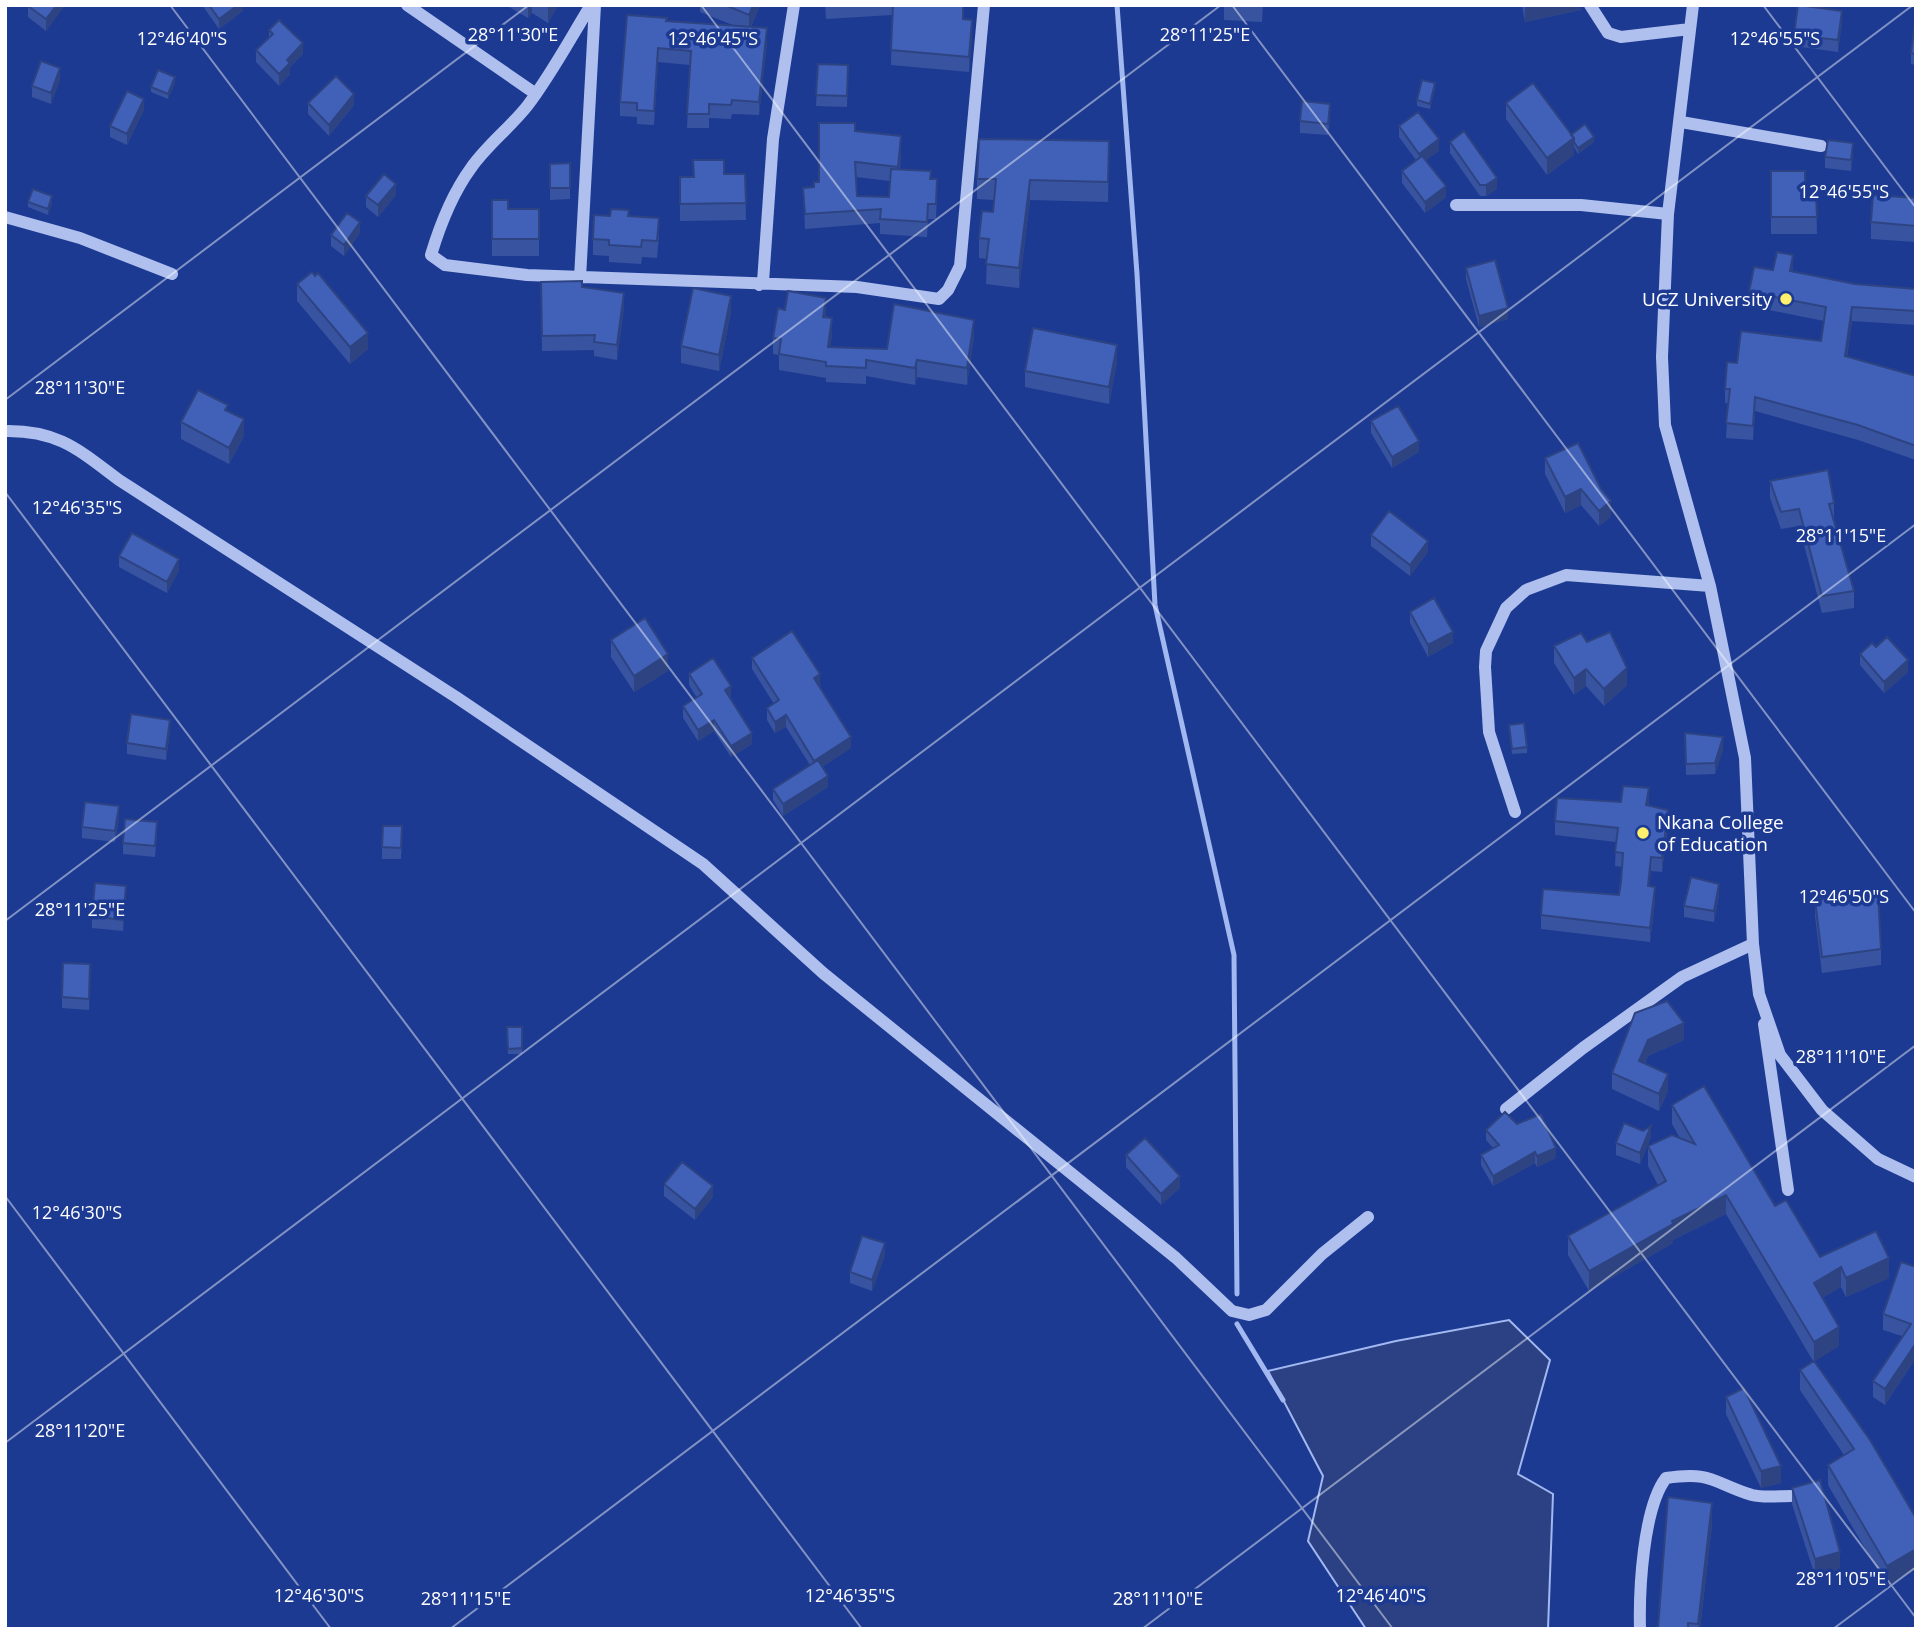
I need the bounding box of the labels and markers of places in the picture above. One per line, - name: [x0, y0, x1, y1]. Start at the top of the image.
- place label: UCZ University: [1642, 286, 1772, 312]
- marker: UCZ University: [1778, 291, 1794, 307]
- place label: Nkana College of Education: [1657, 809, 1784, 857]
- marker: Nkana College of Education: [1635, 825, 1651, 841]

